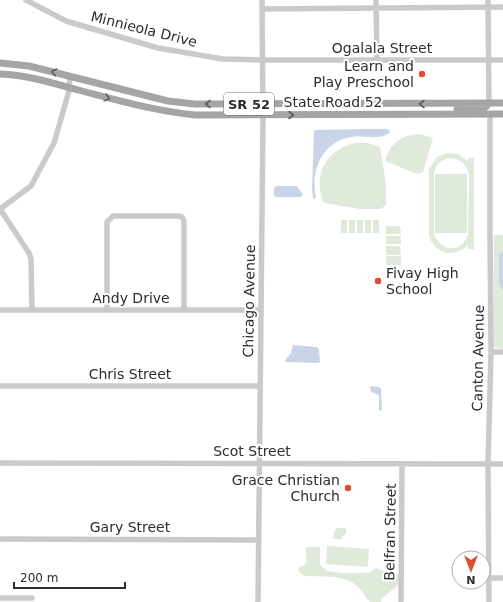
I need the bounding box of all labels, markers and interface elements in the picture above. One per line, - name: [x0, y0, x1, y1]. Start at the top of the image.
- street label: Minnieola Drive: [89, 8, 199, 50]
- street label: Ogalala Street: [332, 40, 433, 56]
- place label: Learn and Play Preschool: [313, 58, 414, 90]
- one-way arrow: [51, 69, 57, 77]
- marker: Learn and Play Preschool: [417, 69, 427, 79]
- one-way arrow: [104, 93, 111, 101]
- road number: SR 52: [224, 93, 274, 115]
- street label: State Road 52: [284, 94, 382, 110]
- one-way arrow: [205, 100, 211, 108]
- one-way arrow: [419, 100, 425, 108]
- one-way arrow: [288, 111, 294, 119]
- street label: Chicago Avenue: [240, 245, 258, 357]
- place label: Fivay High School: [386, 265, 459, 297]
- marker: Fivay High School: [373, 276, 383, 286]
- street label: Andy Drive: [92, 290, 170, 306]
- street label: Canton Avenue: [469, 305, 487, 411]
- street label: Chris Street: [89, 366, 172, 382]
- street label: Scot Street: [213, 443, 291, 459]
- place label: Grace Christian Church: [232, 472, 340, 504]
- marker: Grace Christian Church: [343, 483, 353, 493]
- street label: Belfran Street: [381, 483, 399, 581]
- street label: Gary Street: [90, 519, 171, 535]
- north arrow: [451, 550, 491, 590]
- scale bar: [14, 564, 125, 590]
- text: 200 m: [20, 571, 58, 585]
- text: N: [466, 573, 476, 586]

